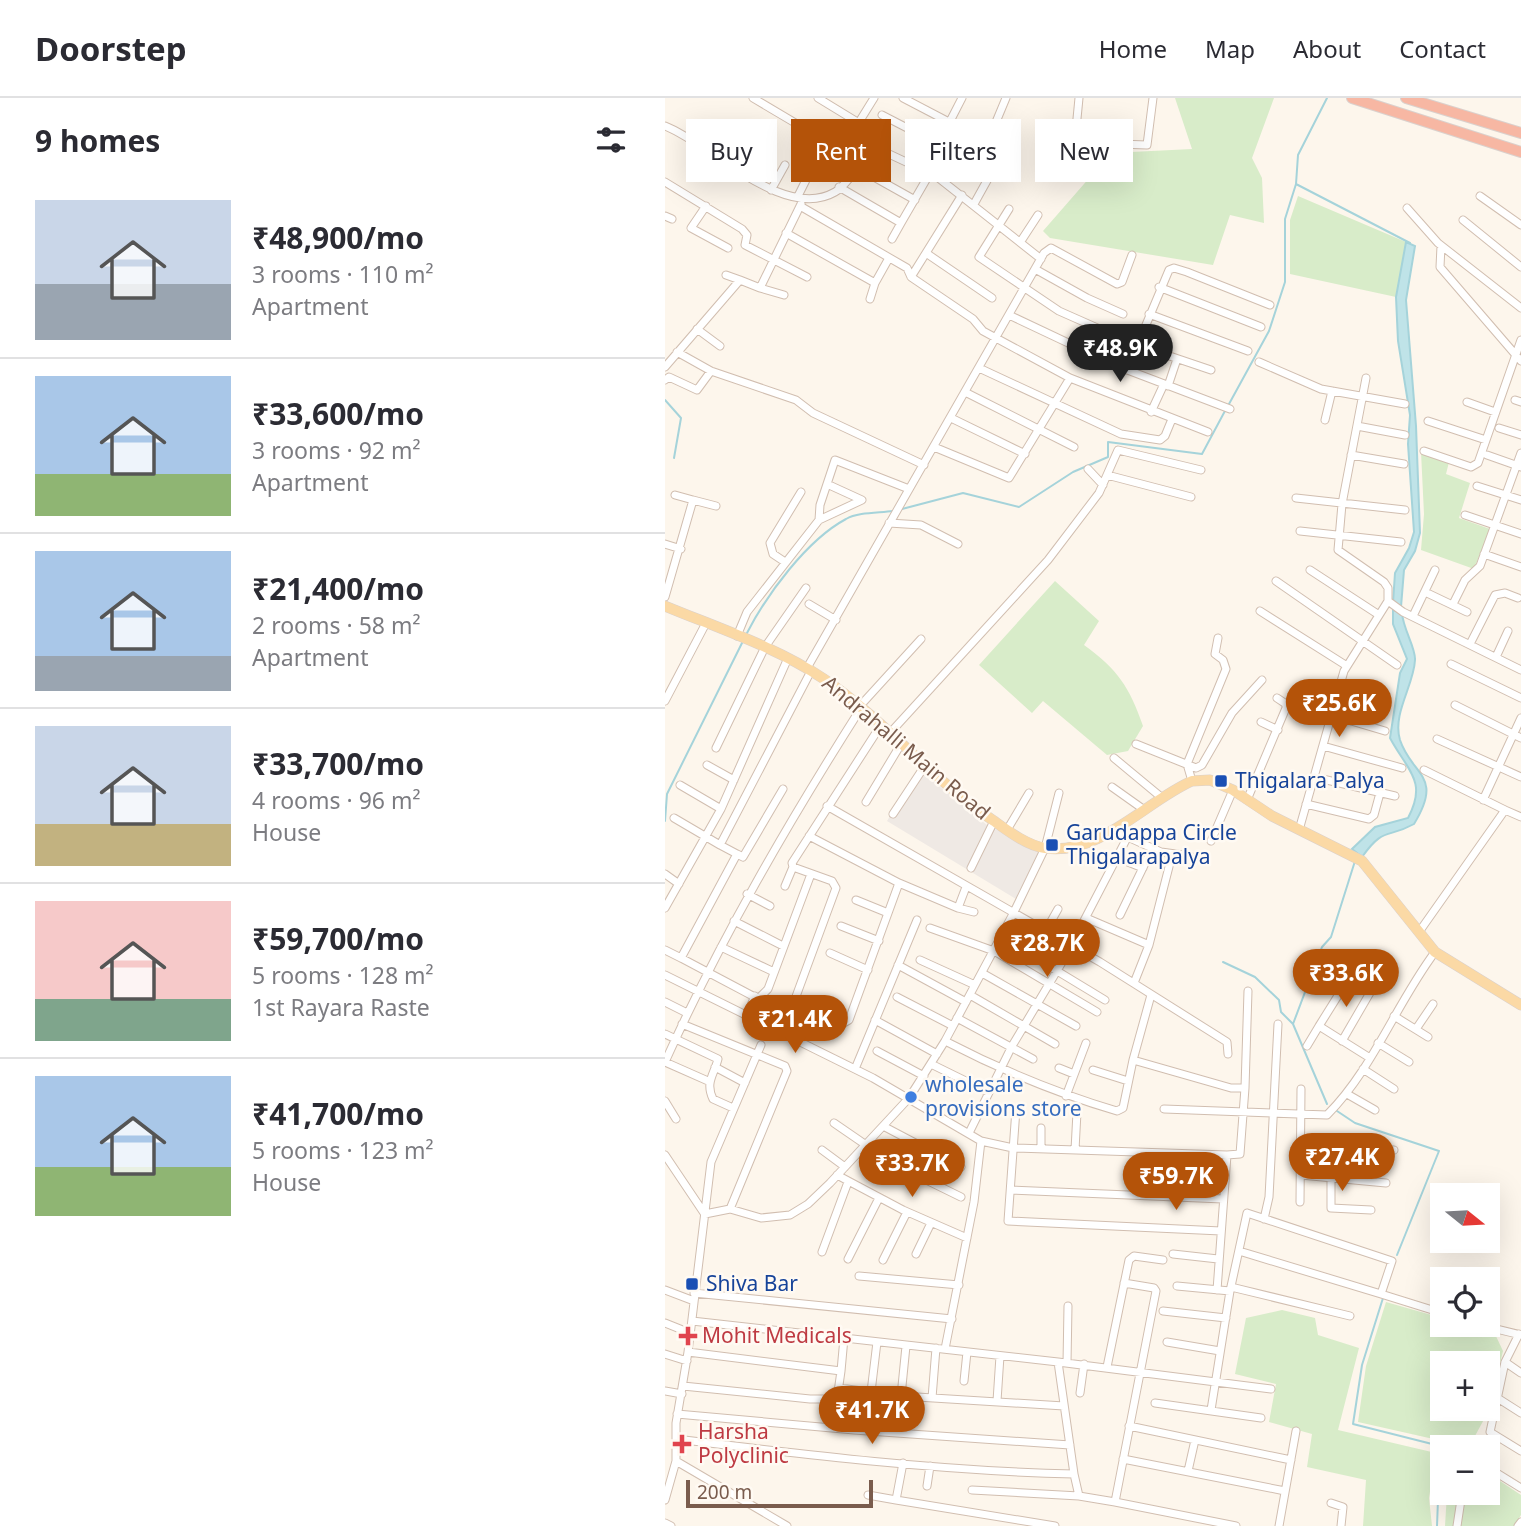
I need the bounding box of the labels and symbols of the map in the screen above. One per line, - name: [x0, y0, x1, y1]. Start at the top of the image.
- pin: ₹48.9K: [1063, 324, 1177, 384]
- street label: Andrahalli Main Road: [817, 669, 996, 826]
- pin: ₹25.6K: [1282, 680, 1396, 739]
- place label: Thigalara Palya: [1235, 766, 1385, 794]
- marker: Thigalara Palya: [1213, 773, 1229, 789]
- place label: Garudappa Circle Thigalarapalya: [1066, 818, 1237, 870]
- marker: Garudappa Circle Thigalarapalya: [1044, 837, 1060, 853]
- pin: ₹28.7K: [990, 920, 1104, 979]
- pin: ₹33.6K: [1289, 950, 1403, 1009]
- pin: ₹21.4K: [738, 996, 852, 1055]
- place label: wholesale provisions store: [925, 1070, 1082, 1122]
- marker: wholesale provisions store: [903, 1089, 919, 1105]
- pin: ₹27.4K: [1285, 1134, 1399, 1193]
- pin: ₹33.7K: [855, 1140, 969, 1199]
- pin: ₹59.7K: [1119, 1152, 1233, 1212]
- north arrow: [1430, 1183, 1500, 1253]
- place label: Shiva Bar: [706, 1269, 798, 1297]
- marker: Shiva Bar: [684, 1276, 700, 1292]
- place label: Mohit Medicals: [702, 1321, 852, 1349]
- marker: Mohit Medicals: [680, 1328, 696, 1344]
- pin: ₹41.7K: [815, 1386, 929, 1446]
- place label: Harsha Polyclinic: [698, 1417, 789, 1469]
- marker: Harsha Polyclinic: [672, 1434, 692, 1454]
- scale bar: [686, 1477, 873, 1509]

